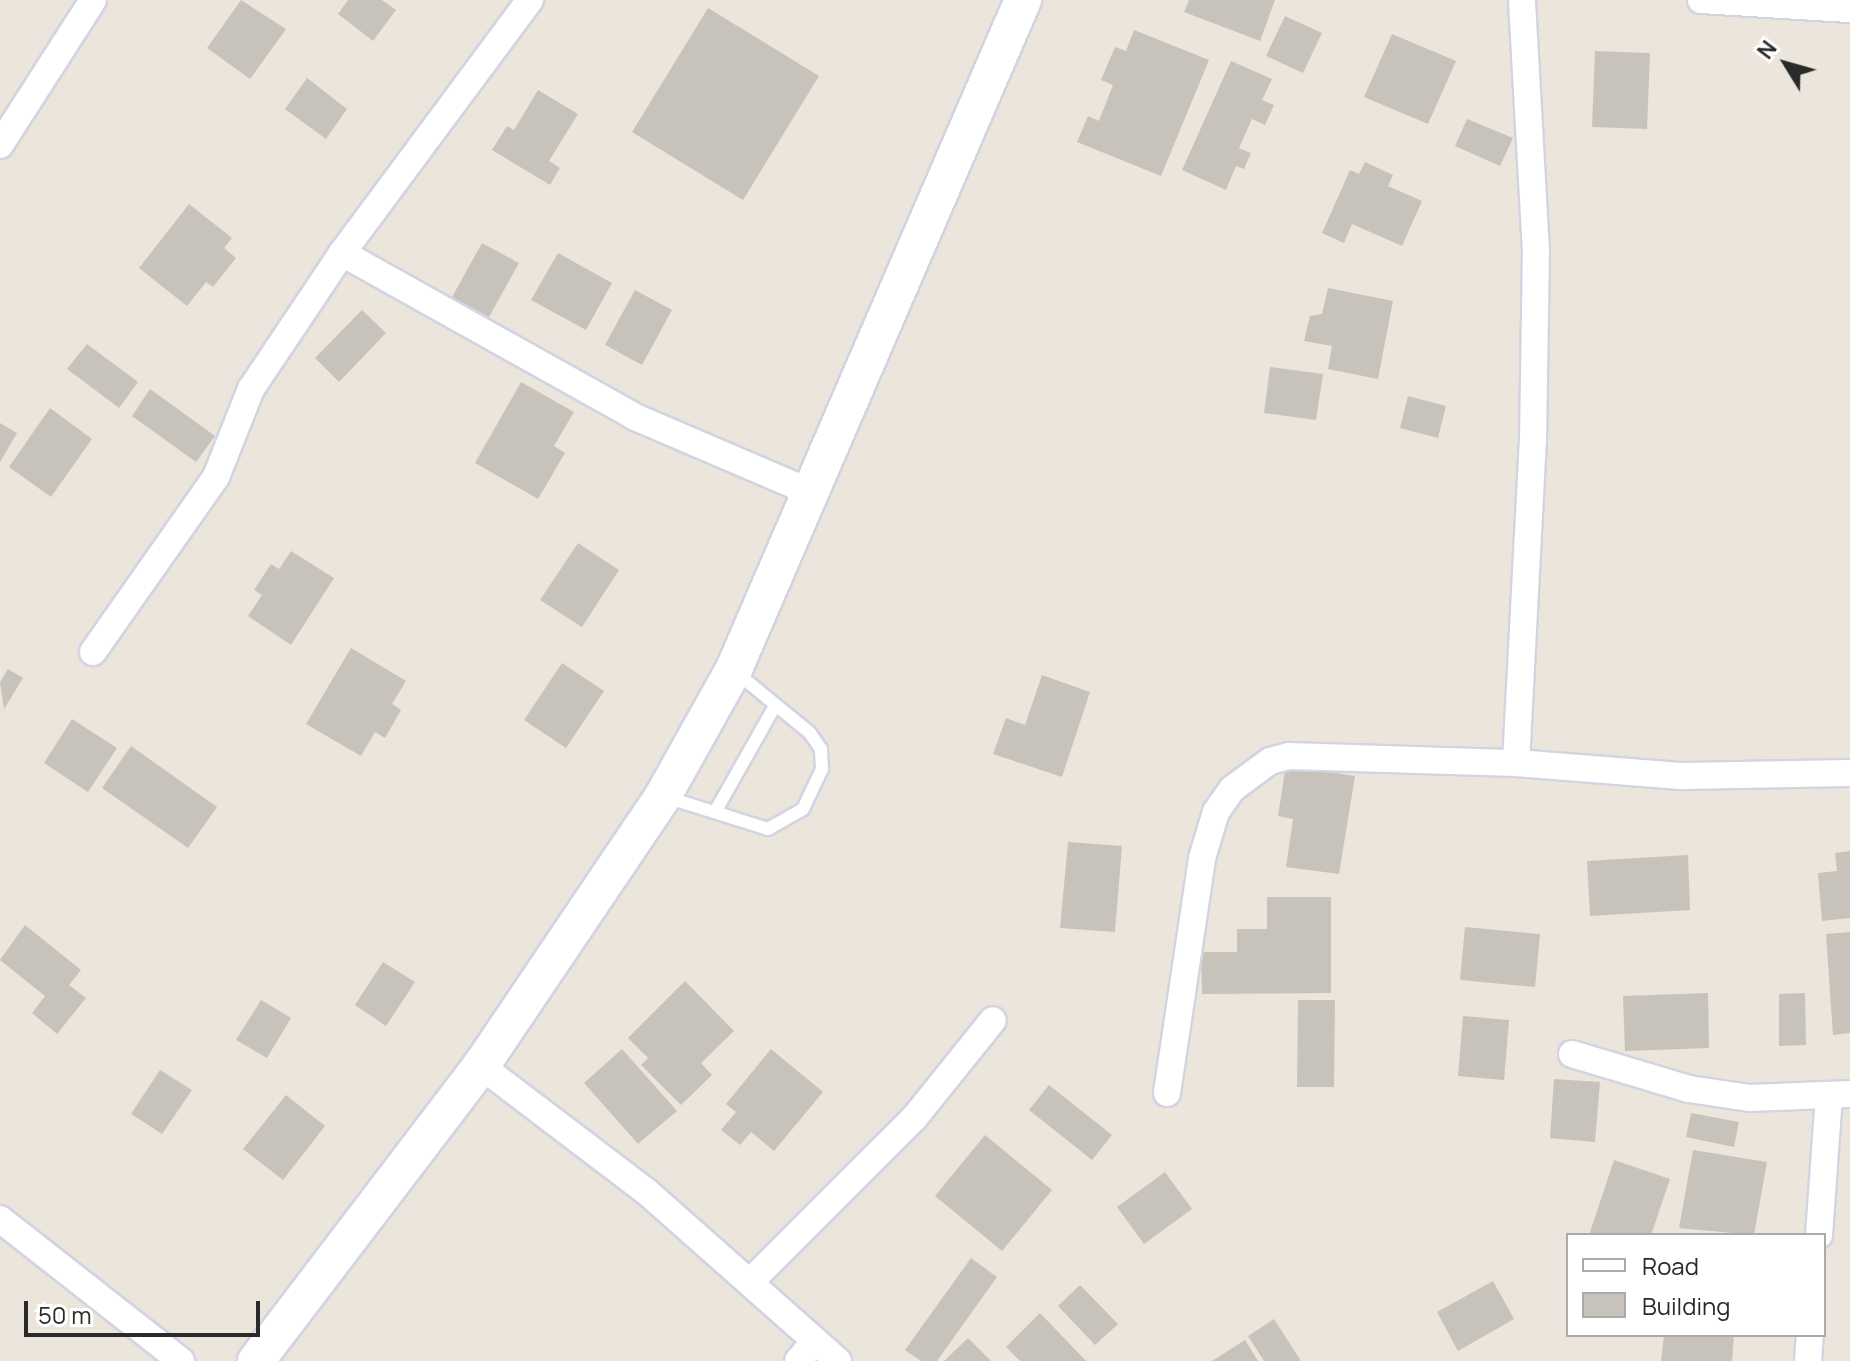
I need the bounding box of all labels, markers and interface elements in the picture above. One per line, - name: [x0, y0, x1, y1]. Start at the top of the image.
- north arrow: [1746, 24, 1826, 104]
- text: N: [1750, 34, 1784, 65]
- legend: [1566, 1233, 1826, 1337]
- text: Road: [1642, 1249, 1699, 1282]
- scale bar: [28, 1285, 264, 1335]
- text: Building: [1642, 1289, 1730, 1322]
- text: 50 m: [38, 1298, 92, 1331]

